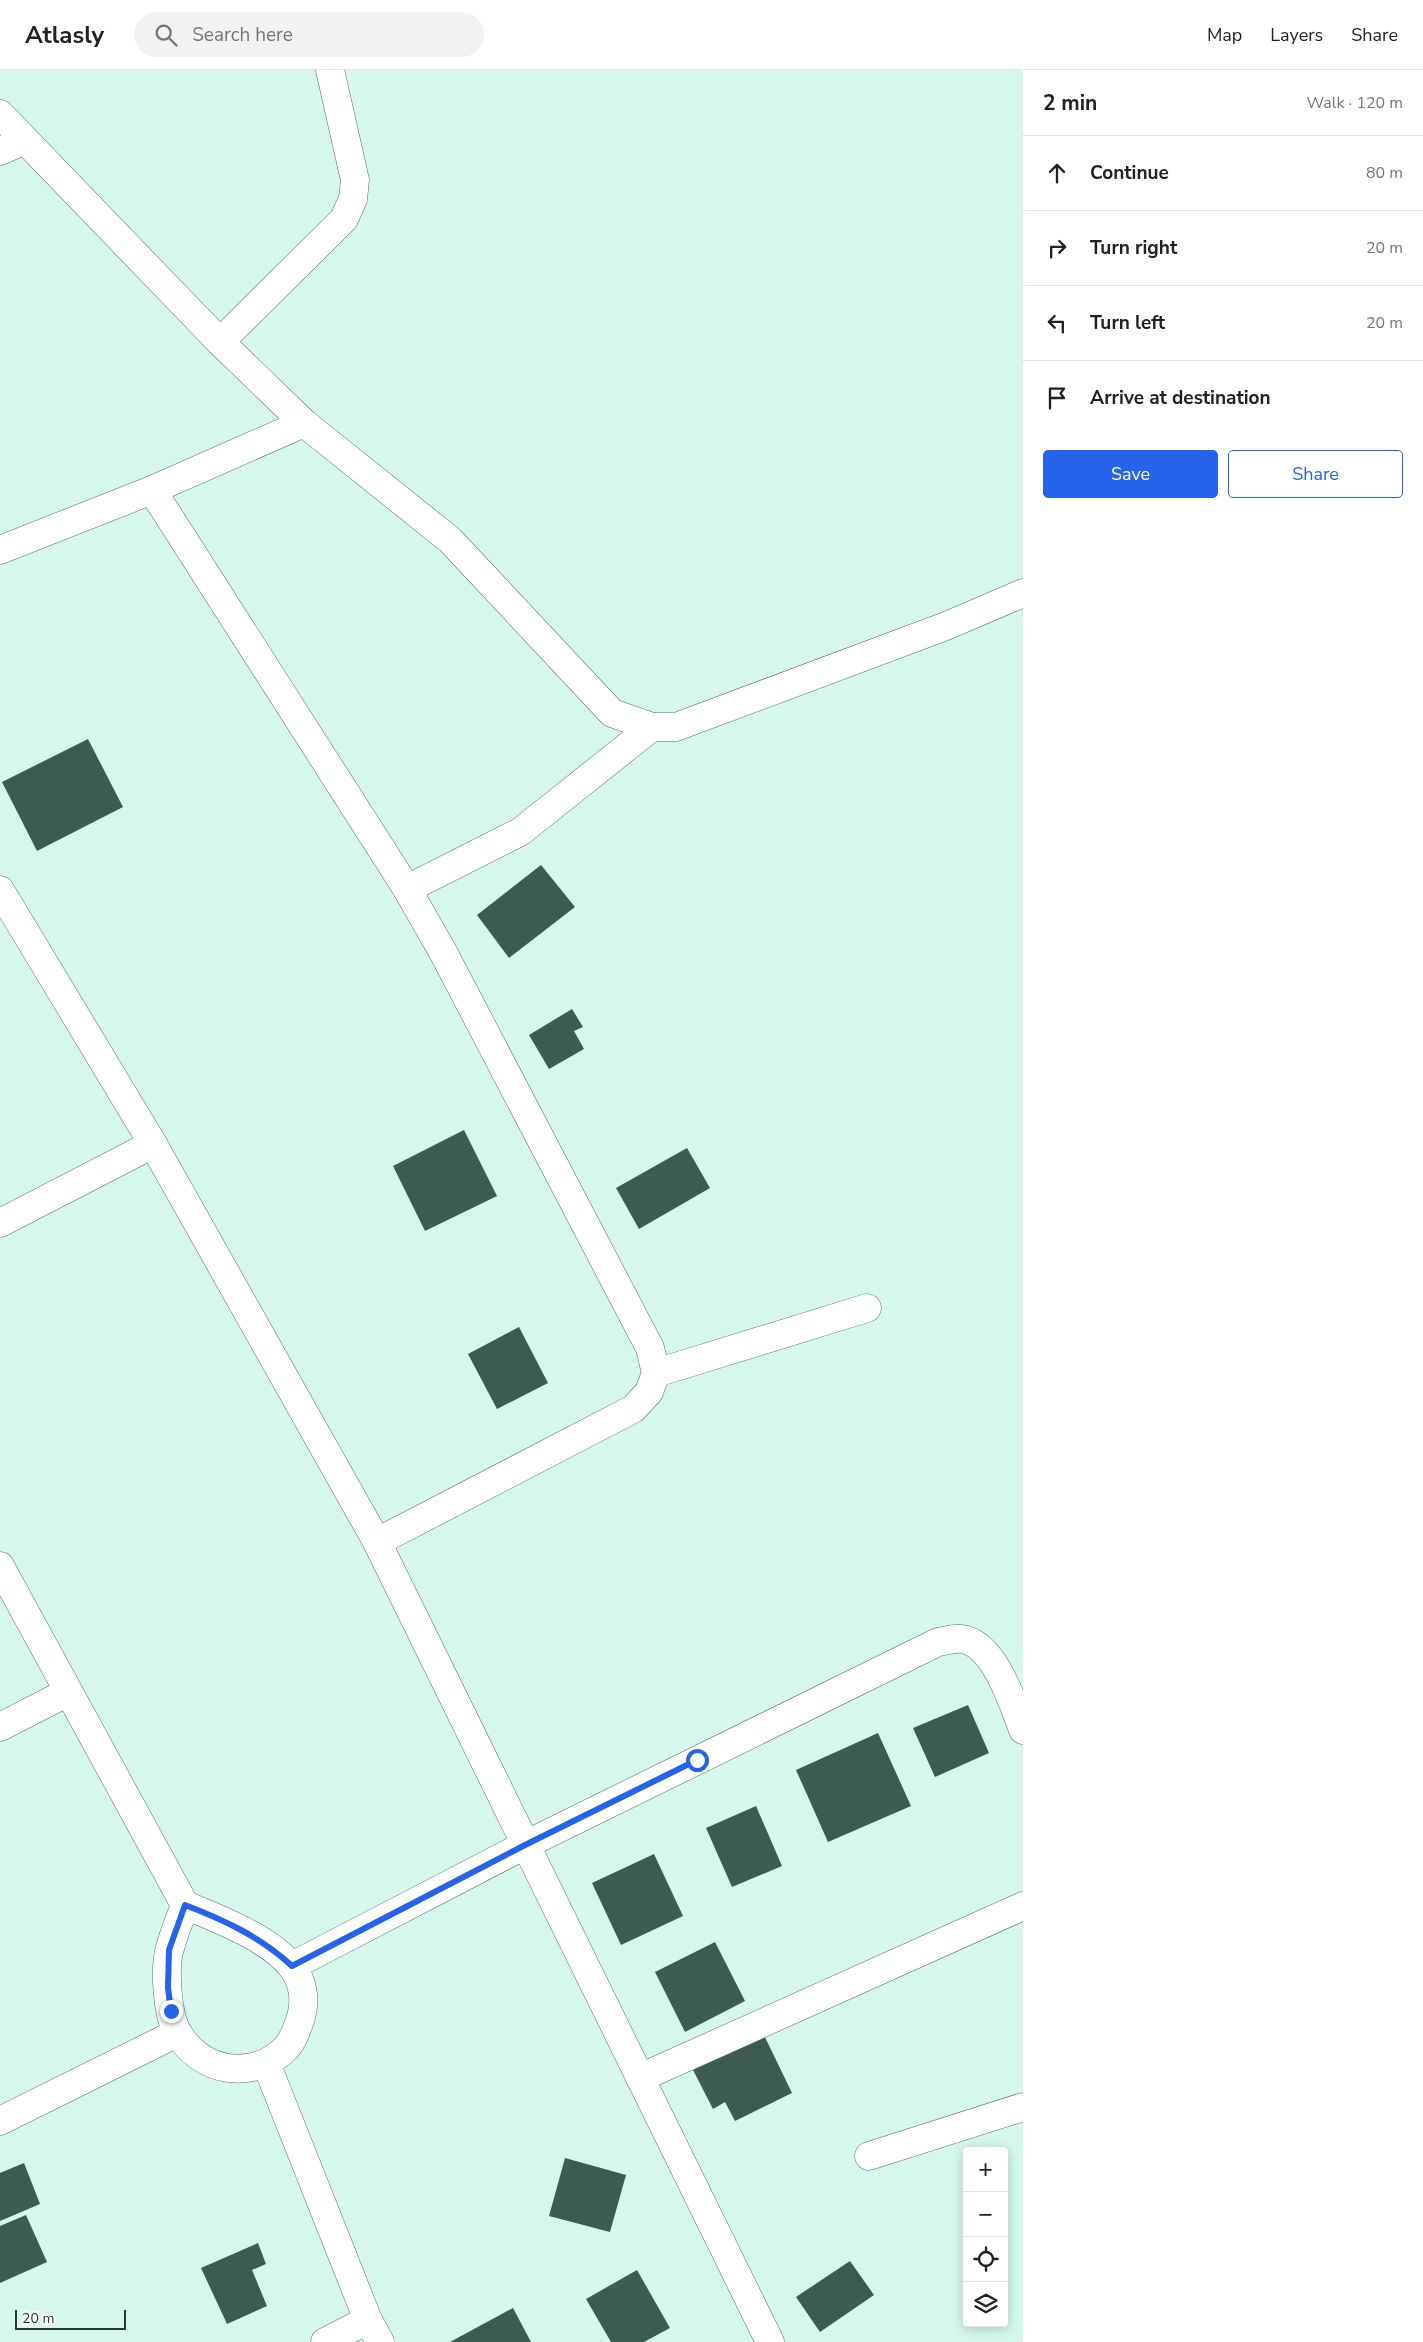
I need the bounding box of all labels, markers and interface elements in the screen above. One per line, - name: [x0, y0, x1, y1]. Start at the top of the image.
- search box: [134, 12, 484, 57]
- text: Atlasly: [25, 19, 104, 51]
- icon: search: [152, 21, 180, 49]
- text: Search here: [192, 22, 293, 48]
- text: Map: [1207, 23, 1242, 47]
- text: Layers: [1270, 23, 1323, 47]
- text: Share: [1351, 23, 1398, 47]
- text: 2 min: [1043, 89, 1097, 117]
- text: Walk · 120 m: [1307, 92, 1403, 114]
- icon: ahead: [1043, 159, 1071, 187]
- text: Continue: [1090, 160, 1169, 186]
- text: 80 m: [1366, 162, 1403, 184]
- icon: right: [1043, 234, 1071, 262]
- text: Turn right: [1090, 235, 1177, 261]
- text: 20 m: [1366, 237, 1403, 259]
- icon: left: [1043, 309, 1071, 337]
- text: Turn left: [1090, 310, 1165, 336]
- text: 20 m: [1366, 312, 1403, 334]
- icon: arrive: [1043, 384, 1071, 412]
- text: Arrive at destination: [1090, 385, 1271, 411]
- button: Save: [1043, 450, 1218, 498]
- button: Share: [1228, 450, 1403, 498]
- route start: [686, 1749, 709, 1772]
- route end: [160, 2000, 183, 2023]
- map controls: [963, 2147, 1008, 2327]
- button: +: [963, 2147, 1008, 2192]
- button: −: [963, 2192, 1008, 2237]
- button: locate: [963, 2237, 1008, 2282]
- button: layers: [963, 2282, 1008, 2327]
- scale bar: [15, 2307, 126, 2330]
- text: 20 m: [22, 2309, 54, 2328]

